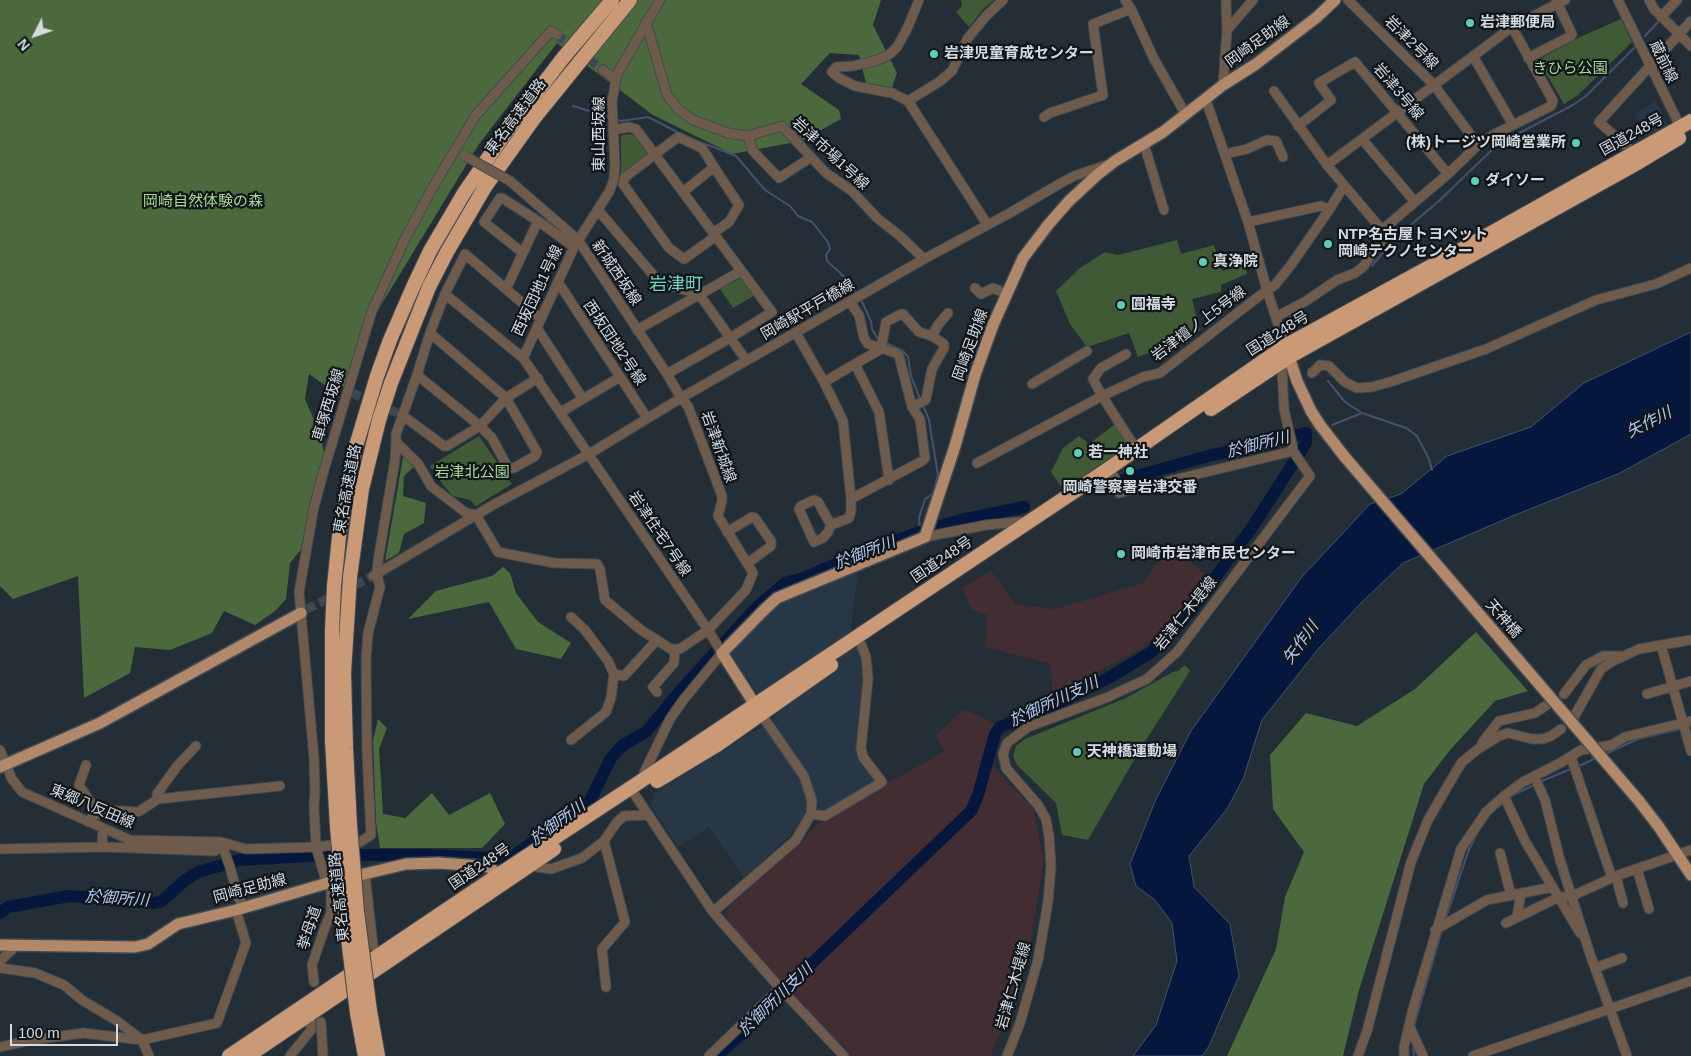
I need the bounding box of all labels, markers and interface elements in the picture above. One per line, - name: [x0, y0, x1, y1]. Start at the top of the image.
- north arrow: [10, 10, 60, 60]
- street label: 岩津2号線: [1380, 12, 1442, 74]
- street label: 岡崎足助線: [1222, 13, 1294, 71]
- place label: 岩津郵便局: [1480, 14, 1555, 32]
- marker: 岩津郵便局: [1464, 17, 1476, 29]
- text: N: [14, 36, 33, 54]
- street label: 蔵前線: [1645, 38, 1681, 86]
- place label: 岩津児童育成センター: [944, 45, 1094, 63]
- marker: 岩津児童育成センター: [928, 48, 940, 60]
- street label: 岩津3号線: [1369, 60, 1427, 124]
- park label: きひら公園: [1533, 60, 1607, 78]
- street label: 東名高速道路: [482, 76, 550, 158]
- street label: 東山西坂線: [591, 97, 609, 171]
- street label: 国道248号: [1597, 110, 1667, 160]
- street label: 岩津市場1号線: [788, 114, 872, 194]
- place label: (株)トージツ岡崎営業所: [1406, 134, 1566, 152]
- marker: (株)トージツ岡崎営業所: [1570, 137, 1582, 149]
- place label: ダイソー: [1485, 172, 1545, 190]
- marker: ダイソー: [1469, 175, 1481, 187]
- park label: 岡崎自然体験の森: [143, 193, 263, 211]
- place label: NTP名古屋トヨペット 岡崎テクノセンター: [1338, 226, 1488, 261]
- street label: 新城西坂線: [588, 237, 644, 309]
- marker: NTP名古屋トヨペット 岡崎テクノセンター: [1322, 238, 1334, 250]
- street label: 西坂団地1号線: [509, 243, 567, 339]
- place label: 真浄院: [1213, 253, 1258, 271]
- marker: 真浄院: [1197, 256, 1209, 268]
- district label: 岩津町: [649, 274, 703, 296]
- street label: 岡崎駅平戸橋線: [758, 276, 858, 344]
- street label: 岩津檀ノ上5号線: [1148, 283, 1250, 365]
- place label: 圓福寺: [1131, 296, 1176, 314]
- street label: 西坂団地2号線: [579, 297, 649, 389]
- marker: 圓福寺: [1115, 299, 1127, 311]
- street label: 岡崎足助線: [950, 307, 992, 383]
- street label: 国道248号: [1244, 308, 1312, 360]
- street label: 車塚西坂線: [309, 367, 349, 443]
- water label: 矢作川: [1623, 404, 1675, 442]
- street label: 岩津新城線: [697, 409, 739, 485]
- water label: 於御所川: [1225, 428, 1291, 462]
- street label: 東名高速道路: [331, 443, 365, 535]
- place label: 若一神社: [1088, 444, 1148, 462]
- marker: 若一神社: [1072, 447, 1084, 459]
- park label: 岩津北公園: [435, 464, 509, 482]
- marker: 岡崎警察署岩津交番: [1124, 465, 1136, 477]
- place label: 岡崎警察署岩津交番: [1063, 479, 1197, 497]
- street label: 岩津住宅7号線: [624, 488, 694, 580]
- water label: 於御所川: [832, 533, 898, 573]
- street label: 国道248号: [908, 533, 976, 587]
- place label: 岡崎市岩津市民センター: [1131, 545, 1296, 563]
- marker: 岡崎市岩津市民センター: [1115, 548, 1127, 560]
- street label: 岩津仁木堤線: [1151, 573, 1221, 655]
- street label: 天神橋: [1481, 596, 1525, 642]
- water label: 矢作川: [1279, 618, 1323, 668]
- water label: 於御所川支川: [1006, 673, 1102, 731]
- place label: 天神橋運動場: [1087, 743, 1177, 761]
- marker: 天神橋運動場: [1071, 746, 1083, 758]
- street label: 東郷八反田線: [47, 781, 137, 833]
- water label: 於御所川: [526, 796, 590, 850]
- street label: 国道248号: [446, 840, 514, 894]
- street label: 東名高速道路: [326, 851, 354, 943]
- street label: 岡崎足助線: [211, 871, 289, 907]
- water label: 於御所川: [84, 887, 150, 911]
- street label: 挙母道: [294, 904, 326, 952]
- street label: 岩津仁木堤線: [993, 940, 1035, 1032]
- water label: 於御所川支川: [735, 960, 817, 1040]
- scale bar: [12, 1014, 120, 1046]
- text: 100 m: [18, 1024, 60, 1041]

